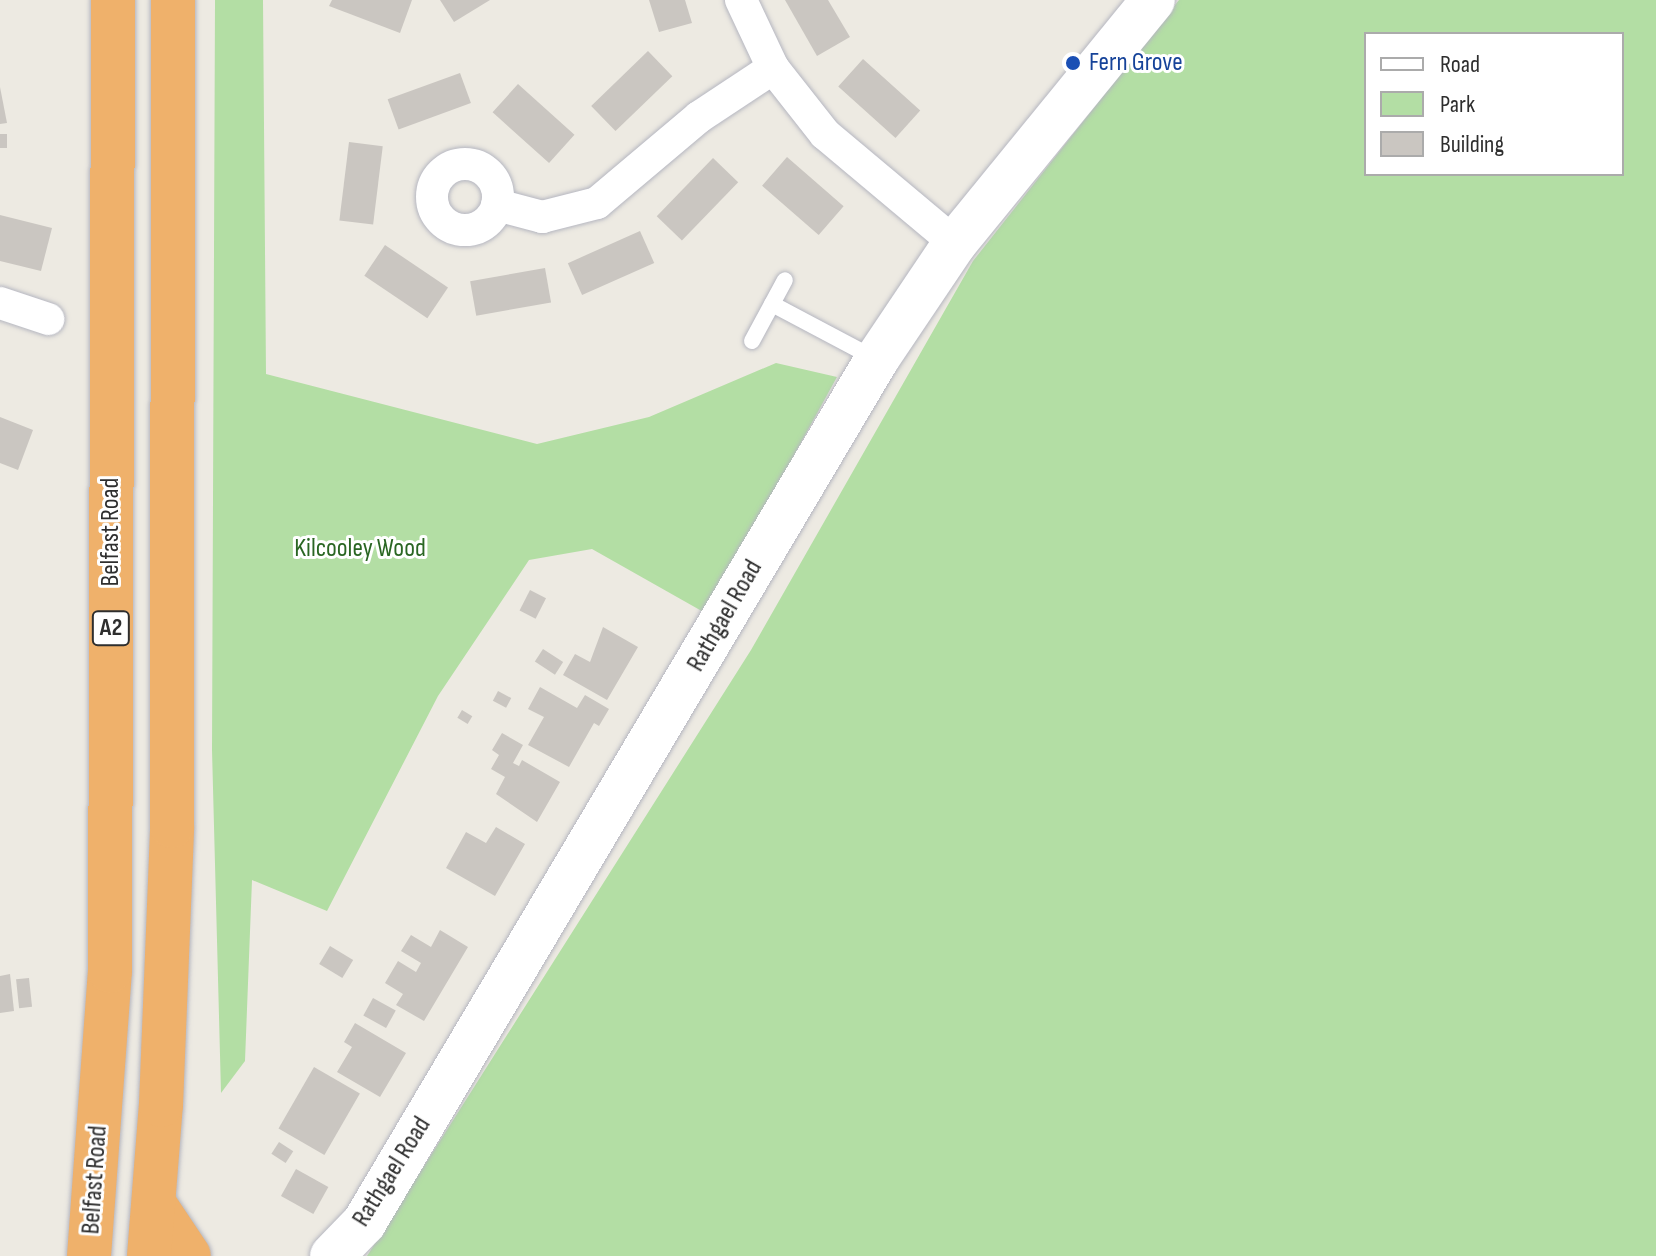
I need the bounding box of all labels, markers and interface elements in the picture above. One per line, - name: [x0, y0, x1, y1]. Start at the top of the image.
- legend: [1364, 32, 1624, 176]
- place label: Fern Grove: [1089, 47, 1183, 79]
- text: Road: [1440, 50, 1480, 79]
- marker: Fern Grove: [1064, 54, 1082, 72]
- text: Park: [1440, 90, 1475, 119]
- text: Building: [1440, 130, 1504, 159]
- street label: Belfast Road: [95, 478, 127, 586]
- park label: Kilcooley Wood: [294, 533, 426, 565]
- street label: Rathgael Road: [681, 555, 769, 677]
- road number: A2: [91, 608, 131, 648]
- street label: Rathgael Road: [346, 1111, 438, 1233]
- street label: Belfast Road: [76, 1125, 114, 1235]

